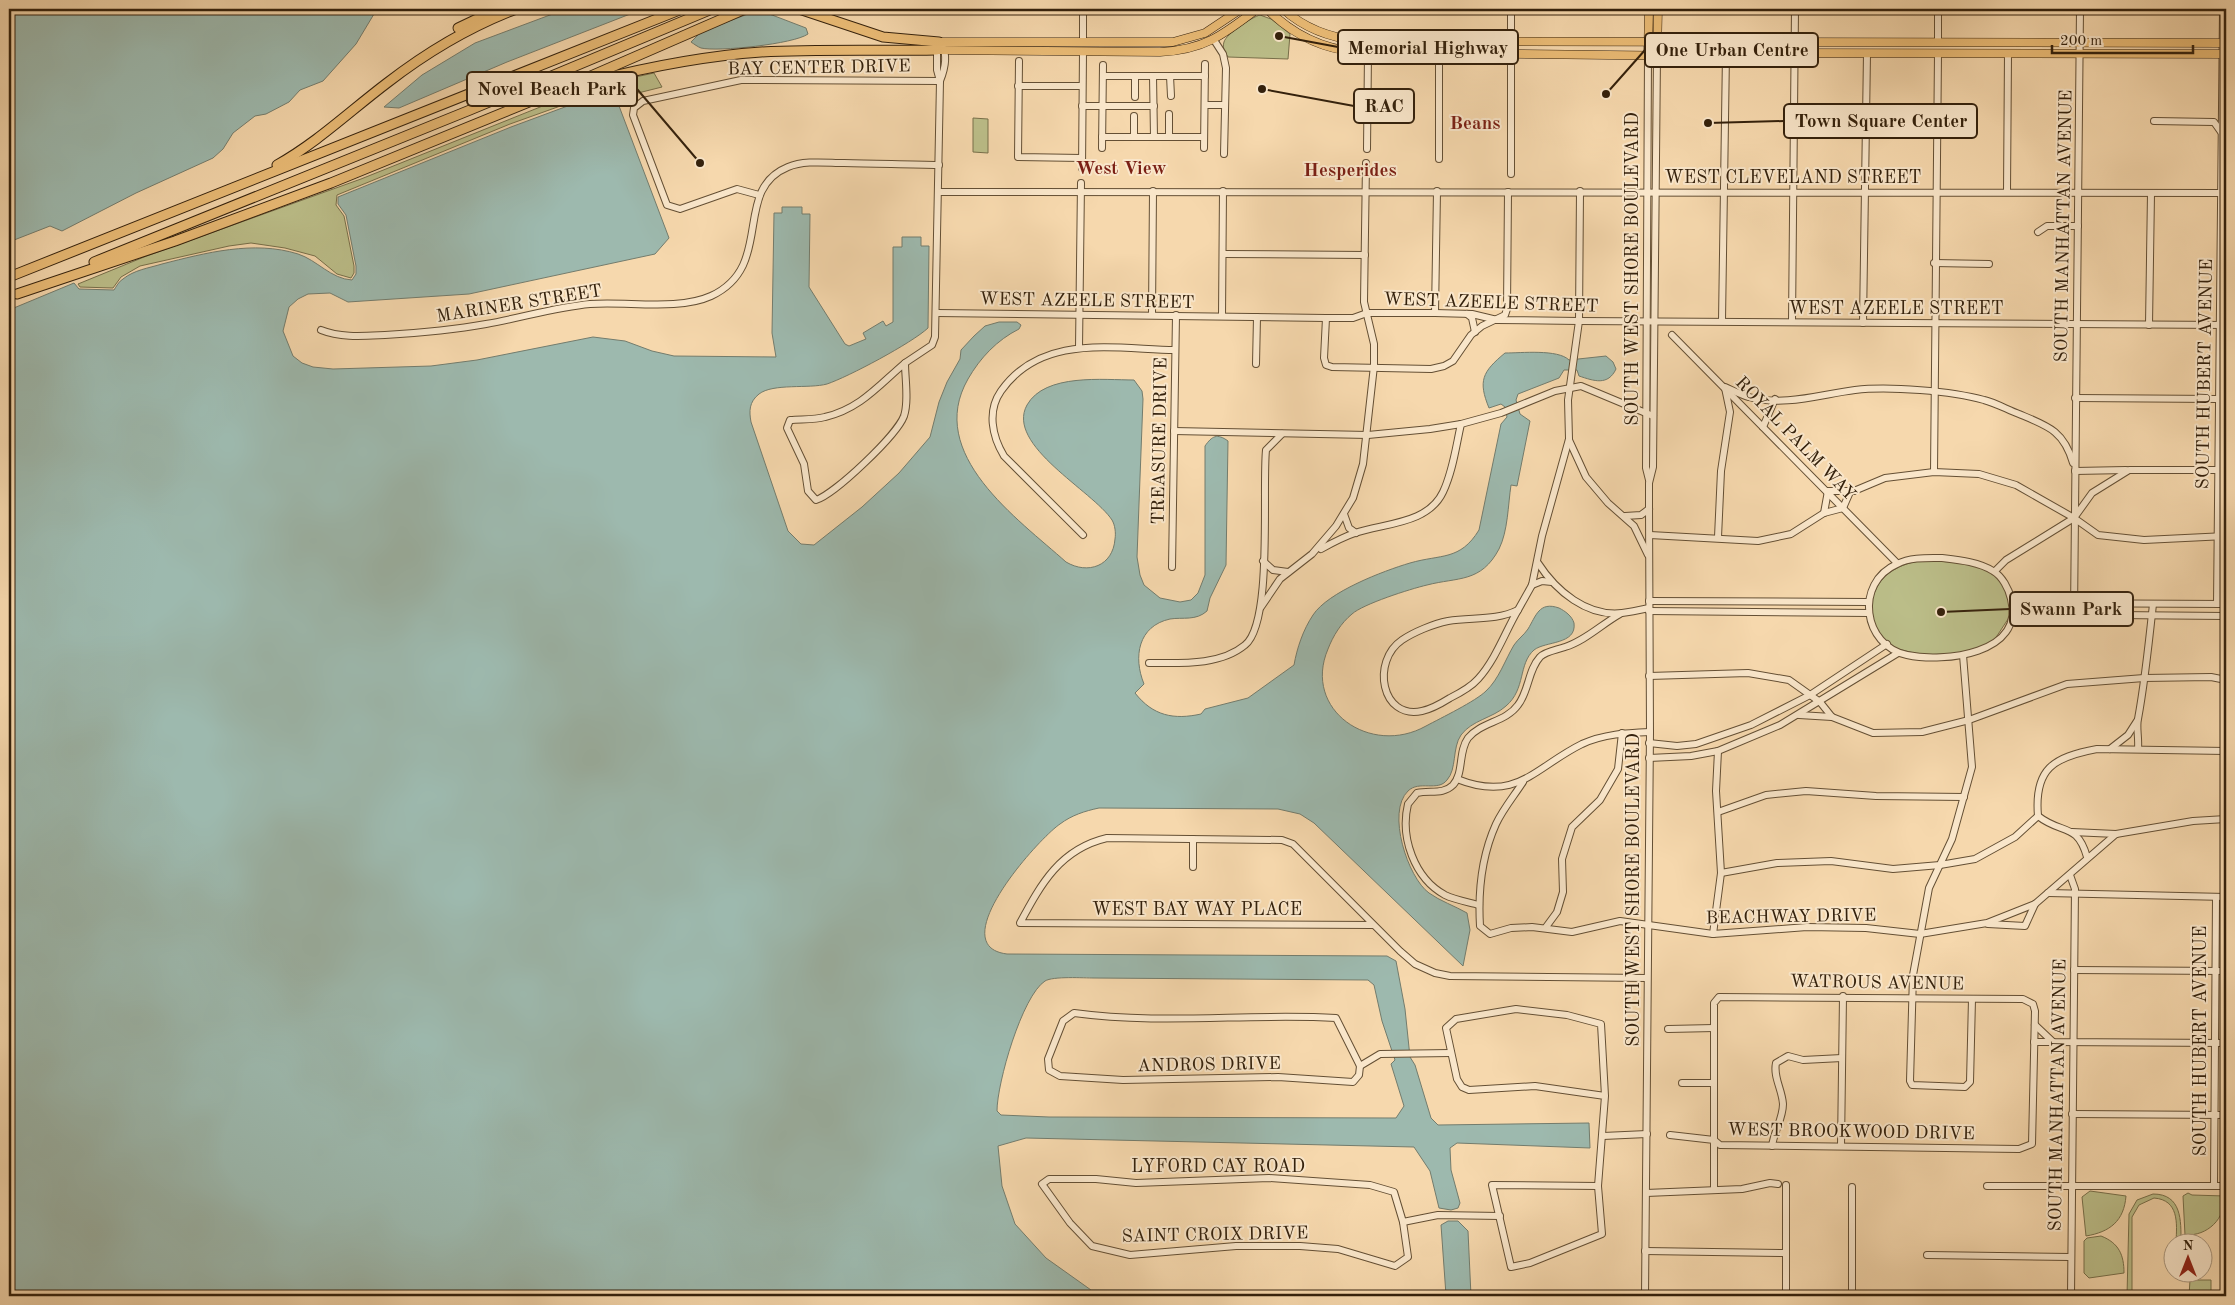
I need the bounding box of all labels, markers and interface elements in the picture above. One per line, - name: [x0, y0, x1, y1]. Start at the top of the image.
- scale bar: [2052, 22, 2194, 54]
- callout: Memorial Highway: [1338, 30, 1518, 64]
- callout: One Urban Centre: [1645, 33, 1818, 67]
- text: 200 m: [2060, 34, 2102, 49]
- text: Memorial Highway: [1348, 40, 1508, 59]
- text: One Urban Centre: [1655, 42, 1809, 61]
- street label: BAY CENTER DRIVE: [727, 57, 911, 79]
- callout: Novel Beach Park: [467, 72, 637, 106]
- text: Novel Beach Park: [477, 81, 627, 100]
- callout: RAC: [1354, 89, 1414, 123]
- street label: SOUTH MANHATTAN AVENUE: [2053, 89, 2075, 363]
- text: RAC: [1364, 98, 1404, 117]
- callout: Town Square Center: [1784, 104, 1977, 138]
- street label: SOUTH WEST SHORE BOULEVARD: [1624, 112, 1642, 426]
- text: Town Square Center: [1795, 113, 1967, 132]
- district label: Beans: [1450, 115, 1500, 134]
- district label: West View: [1076, 160, 1167, 179]
- district label: Hesperides: [1303, 162, 1397, 181]
- street label: WEST CLEVELAND STREET: [1665, 169, 1921, 187]
- street label: SOUTH HUBERT AVENUE: [2194, 259, 2216, 489]
- street label: MARINER STREET: [435, 282, 603, 326]
- street label: WEST AZEELE STREET: [979, 290, 1195, 312]
- street label: WEST AZEELE STREET: [1383, 290, 1599, 316]
- street label: WEST AZEELE STREET: [1788, 300, 2004, 318]
- street label: TREASURE DRIVE: [1150, 357, 1170, 525]
- street label: ROYAL PALM WAY: [1732, 373, 1859, 504]
- callout: Swann Park: [2010, 592, 2133, 626]
- text: Swann Park: [2020, 601, 2123, 620]
- street label: SOUTH WEST SHORE BOULEVARD: [1625, 733, 1643, 1047]
- street label: WEST BAY WAY PLACE: [1092, 901, 1302, 919]
- street label: BEACHWAY DRIVE: [1706, 907, 1877, 927]
- street label: SOUTH HUBERT AVENUE: [2192, 926, 2210, 1156]
- street label: SOUTH MANHATTAN AVENUE: [2047, 958, 2069, 1232]
- street label: WATROUS AVENUE: [1790, 972, 1964, 994]
- street label: ANDROS DRIVE: [1137, 1055, 1281, 1075]
- street label: WEST BROOKWOOD DRIVE: [1727, 1121, 1975, 1143]
- street label: LYFORD CAY ROAD: [1131, 1158, 1305, 1176]
- street label: SAINT CROIX DRIVE: [1121, 1224, 1309, 1246]
- north arrow: [2162, 1232, 2212, 1282]
- text: N: [2183, 1239, 2194, 1253]

